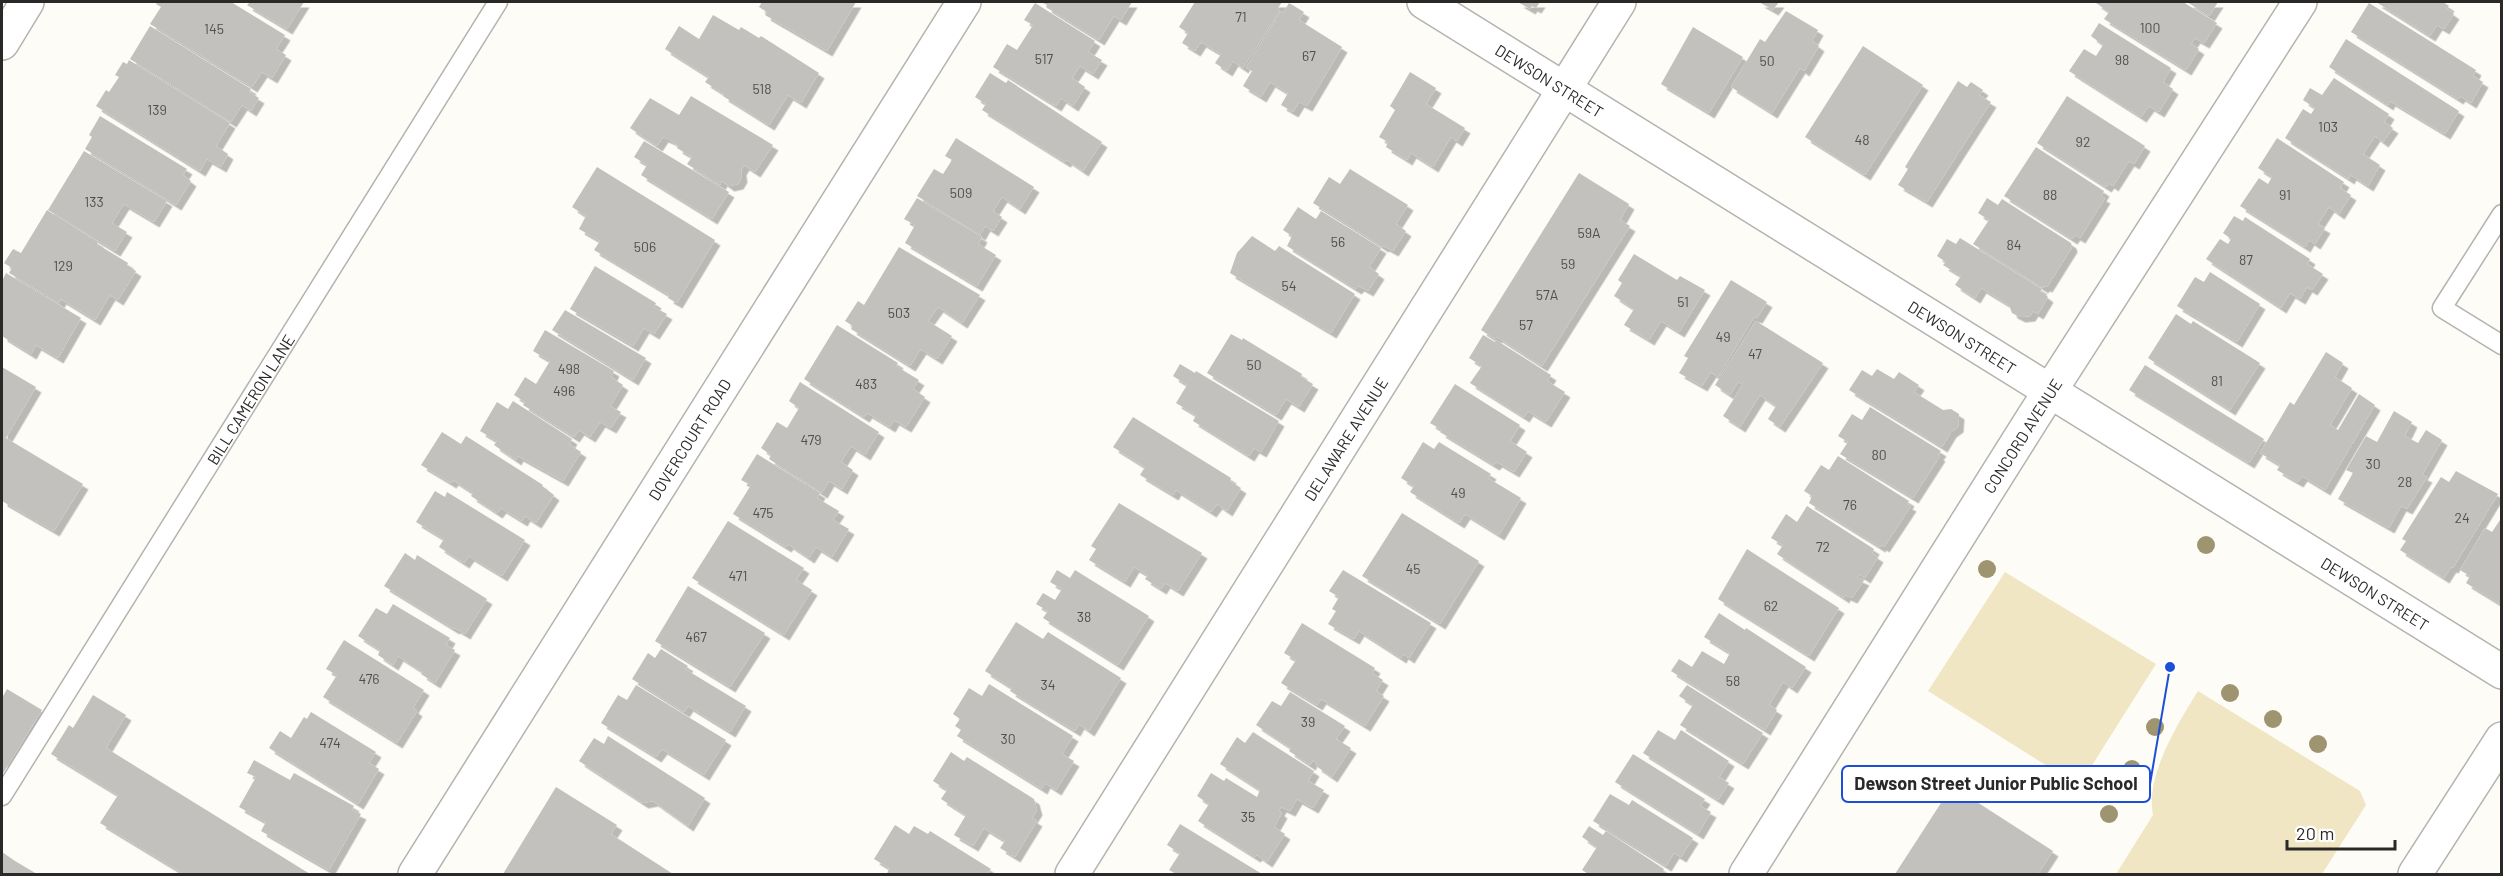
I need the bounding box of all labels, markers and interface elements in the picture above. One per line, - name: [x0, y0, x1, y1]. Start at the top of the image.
- house number: 71: [1235, 8, 1247, 25]
- house number: 100: [2140, 19, 2160, 36]
- house number: 145: [204, 20, 224, 37]
- street label: DEWSON STREET: [1492, 39, 1607, 121]
- house number: 67: [1302, 47, 1316, 64]
- house number: 517: [1035, 50, 1054, 67]
- house number: 98: [2115, 51, 2129, 68]
- house number: 50: [1759, 52, 1775, 69]
- house number: 518: [753, 80, 772, 97]
- house number: 139: [147, 101, 167, 118]
- house number: 103: [2318, 118, 2338, 135]
- house number: 48: [1854, 131, 1870, 148]
- house number: 92: [2076, 133, 2090, 150]
- house number: 509: [950, 184, 972, 201]
- house number: 88: [2043, 186, 2057, 203]
- house number: 91: [2279, 186, 2291, 203]
- house number: 133: [84, 193, 104, 210]
- house number: 59A: [1578, 224, 1601, 241]
- house number: 56: [1331, 233, 1345, 250]
- house number: 84: [2006, 236, 2022, 253]
- house number: 506: [634, 238, 656, 255]
- house number: 87: [2239, 251, 2253, 268]
- house number: 59: [1561, 255, 1575, 272]
- house number: 129: [53, 257, 73, 274]
- house number: 54: [1282, 277, 1296, 294]
- house number: 57A: [1536, 286, 1559, 303]
- house number: 51: [1677, 293, 1689, 310]
- street label: DEWSON STREET: [1905, 296, 2020, 377]
- house number: 503: [888, 304, 910, 321]
- house number: 57: [1519, 316, 1533, 333]
- house number: 49: [1715, 328, 1731, 345]
- street label: BILL CAMERON LANE: [202, 331, 298, 468]
- house number: 47: [1748, 345, 1762, 362]
- house number: 50: [1246, 356, 1262, 373]
- house number: 498: [558, 360, 580, 377]
- house number: 81: [2211, 372, 2223, 389]
- street label: DELAWARE AVENUE: [1299, 373, 1391, 504]
- street label: DOVERCOURT ROAD: [644, 375, 734, 503]
- house number: 483: [855, 375, 877, 392]
- street label: CONCORD AVENUE: [1979, 375, 2065, 496]
- house number: 496: [553, 382, 575, 399]
- house number: 479: [800, 431, 822, 448]
- house number: 80: [1871, 446, 1887, 463]
- house number: 30: [2365, 455, 2381, 472]
- house number: 28: [2398, 473, 2412, 490]
- house number: 49: [1450, 484, 1466, 501]
- house number: 76: [1843, 496, 1857, 513]
- house number: 475: [752, 504, 774, 521]
- house number: 24: [2454, 509, 2470, 526]
- house number: 72: [1816, 538, 1830, 555]
- street label: DEWSON STREET: [2318, 553, 2433, 634]
- house number: 45: [1406, 560, 1420, 577]
- house number: 471: [729, 567, 747, 584]
- house number: 62: [1764, 597, 1778, 614]
- house number: 38: [1077, 608, 1091, 625]
- house number: 467: [685, 628, 707, 645]
- house number: 476: [358, 670, 380, 687]
- house number: 58: [1726, 672, 1740, 689]
- house number: 34: [1041, 676, 1055, 693]
- house number: 39: [1301, 713, 1315, 730]
- house number: 30: [1000, 730, 1016, 747]
- house number: 474: [319, 734, 341, 751]
- callout: Dewson Street Junior Public School: [1842, 766, 2150, 802]
- text: Dewson Street Junior Public School: [1854, 772, 2138, 794]
- house number: 35: [1241, 808, 1255, 825]
- scale bar: [2287, 813, 2395, 851]
- text: 20 m: [2296, 822, 2334, 844]

